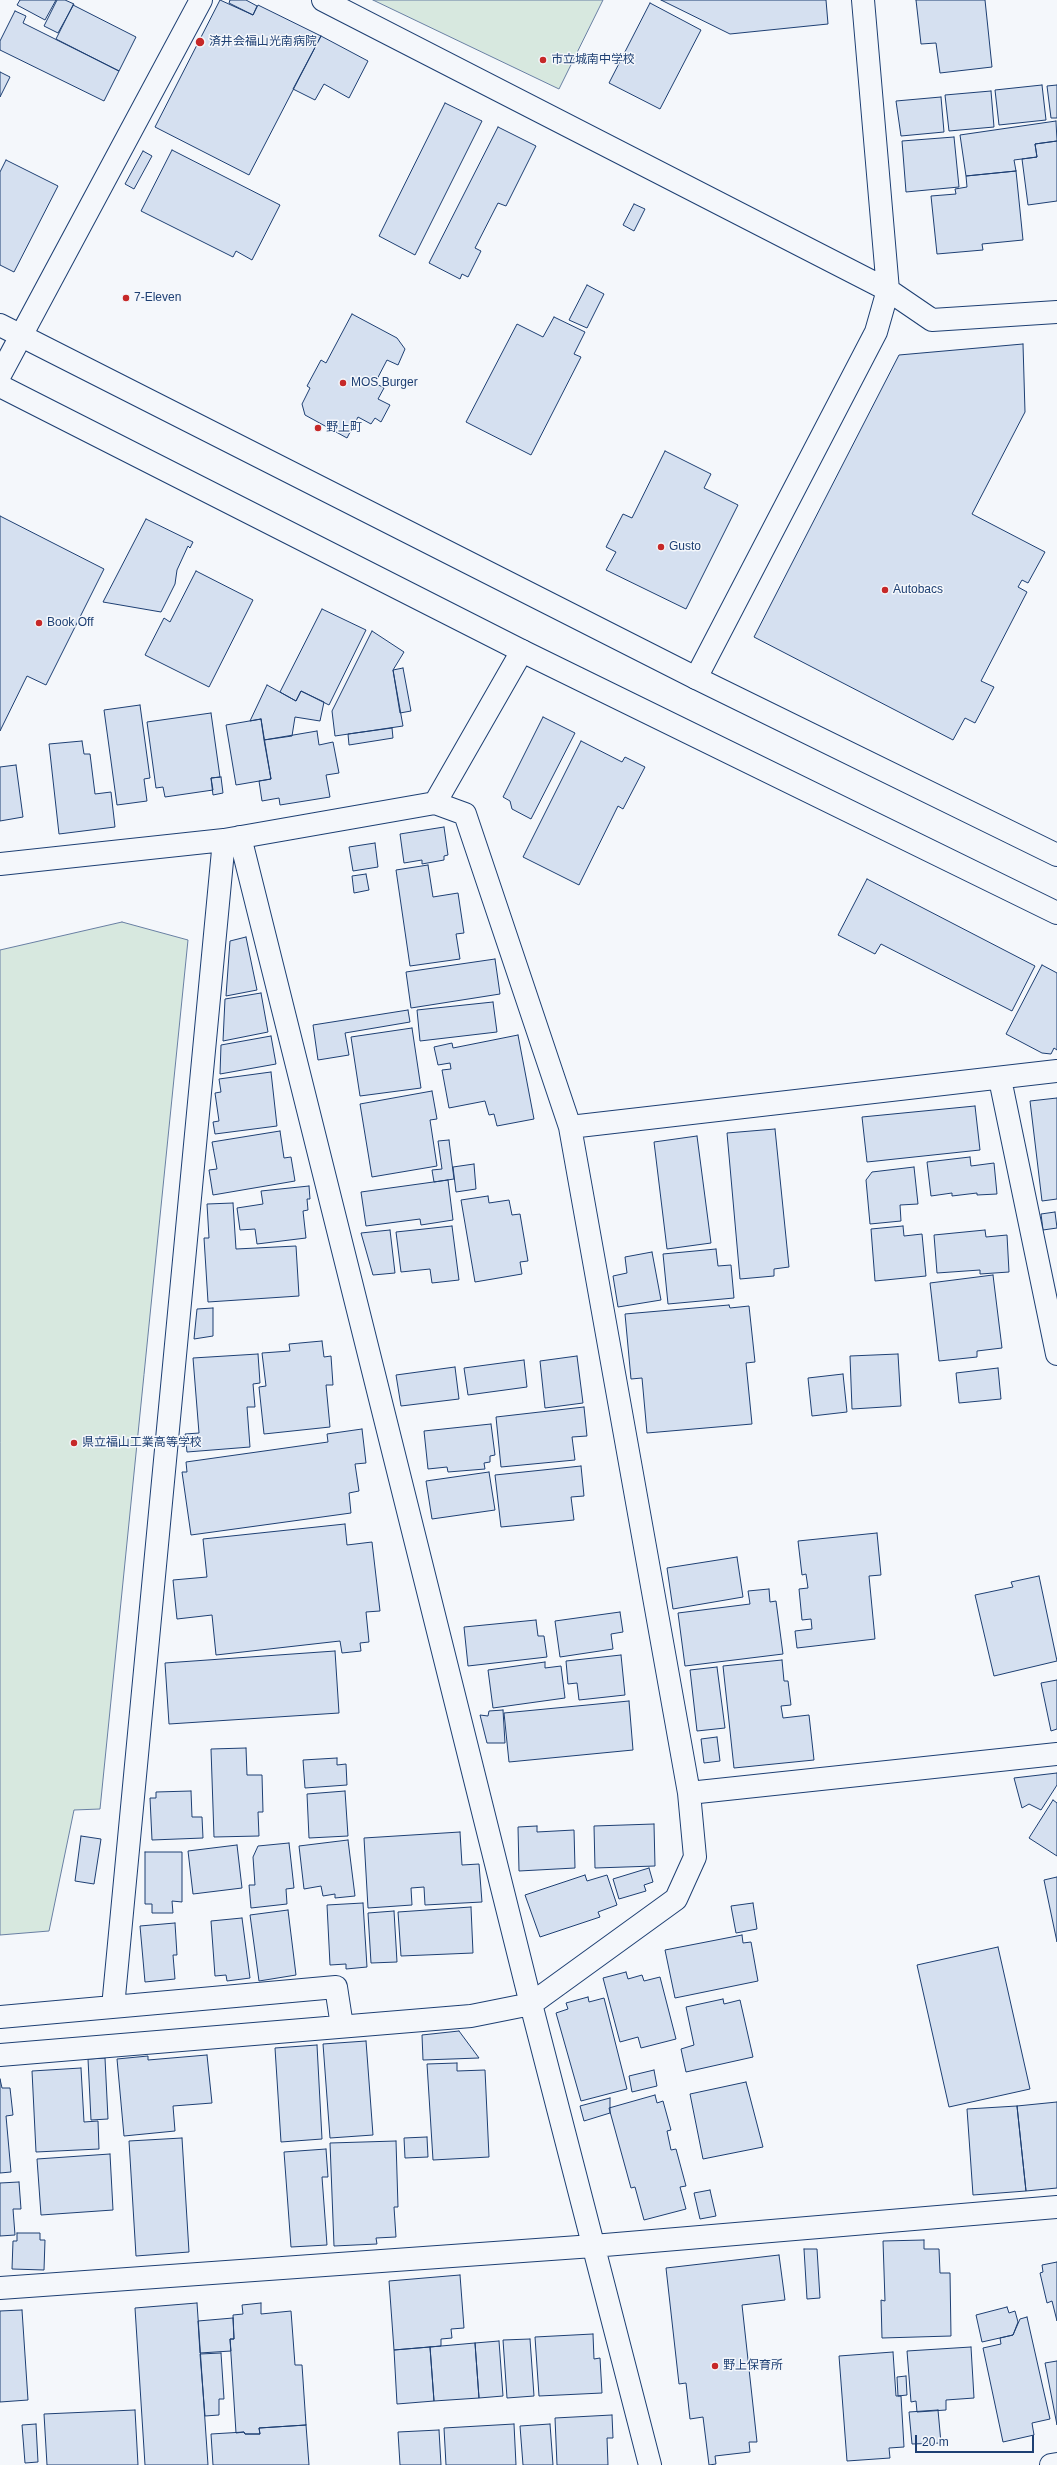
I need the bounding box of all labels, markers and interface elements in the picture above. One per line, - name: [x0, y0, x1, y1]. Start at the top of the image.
- place label: 済井会福山光南病院: [209, 35, 317, 49]
- marker: 済井会福山光南病院: [194, 36, 206, 48]
- place label: 市立城南中学校: [551, 53, 635, 67]
- marker: 市立城南中学校: [538, 55, 548, 65]
- place label: 7-Eleven: [134, 291, 181, 305]
- marker: 7-Eleven: [121, 293, 131, 303]
- place label: MOS Burger: [351, 376, 418, 390]
- marker: MOS Burger: [338, 378, 348, 388]
- place label: 野上町: [326, 421, 362, 435]
- marker: 野上町: [313, 423, 323, 433]
- place label: Gusto: [669, 540, 701, 554]
- marker: Gusto: [656, 542, 666, 552]
- place label: Autobacs: [893, 583, 943, 597]
- marker: Autobacs: [880, 585, 890, 595]
- place label: Book Off: [47, 616, 93, 630]
- marker: Book Off: [34, 618, 44, 628]
- place label: 県立福山工業高等学校: [82, 1436, 202, 1450]
- marker: 県立福山工業高等学校: [69, 1438, 79, 1448]
- place label: 野上保育所: [723, 2359, 783, 2373]
- marker: 野上保育所: [710, 2361, 720, 2371]
- scale bar: [917, 2427, 1036, 2453]
- text: 20 m: [922, 2435, 949, 2449]

